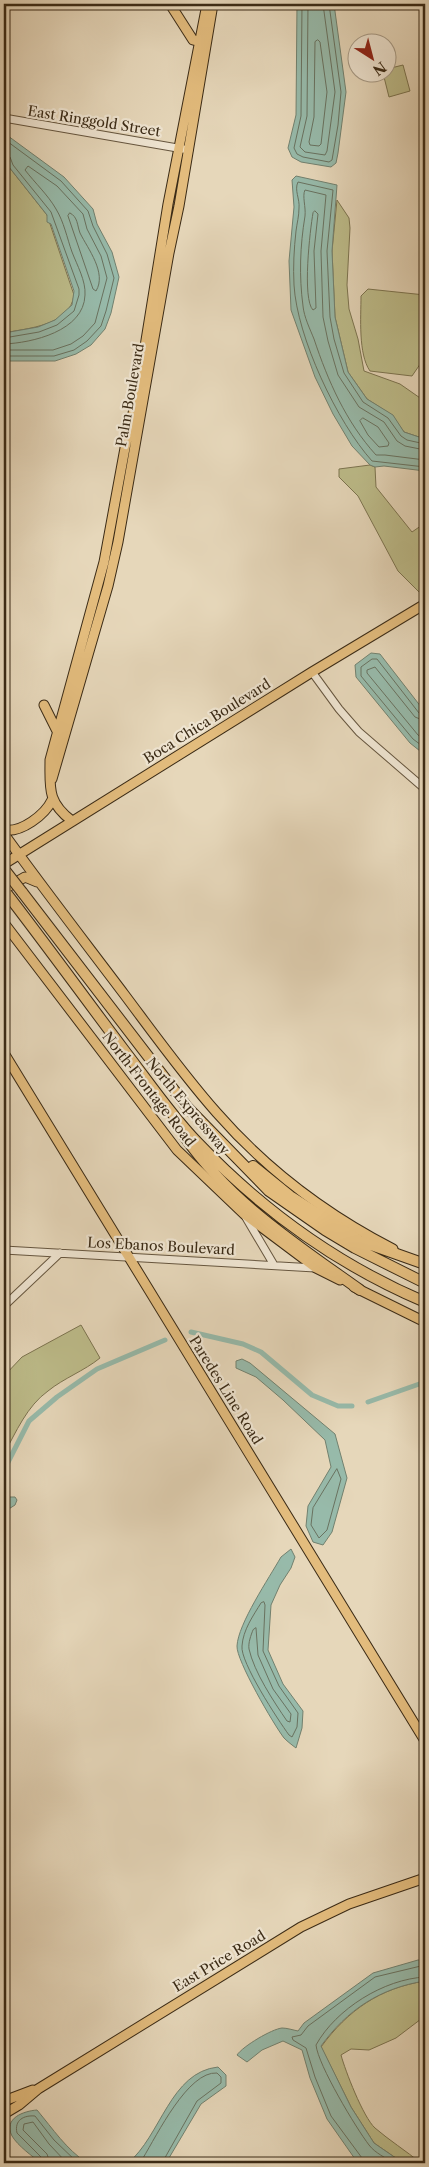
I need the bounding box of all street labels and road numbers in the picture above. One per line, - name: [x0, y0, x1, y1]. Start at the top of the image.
- street label: East Ringgold Street: [26, 102, 162, 140]
- street label: Palm Boulevard: [112, 341, 148, 448]
- street label: Boca Chica Boulevard: [140, 674, 274, 767]
- street label: North Frontage Road: [98, 1028, 200, 1151]
- street label: North Expressway: [142, 1054, 234, 1158]
- street label: Los Ebanos Boulevard: [87, 1233, 236, 1259]
- street label: Paredes Line Road: [185, 1332, 267, 1448]
- street label: East Price Road: [169, 1926, 269, 1996]

